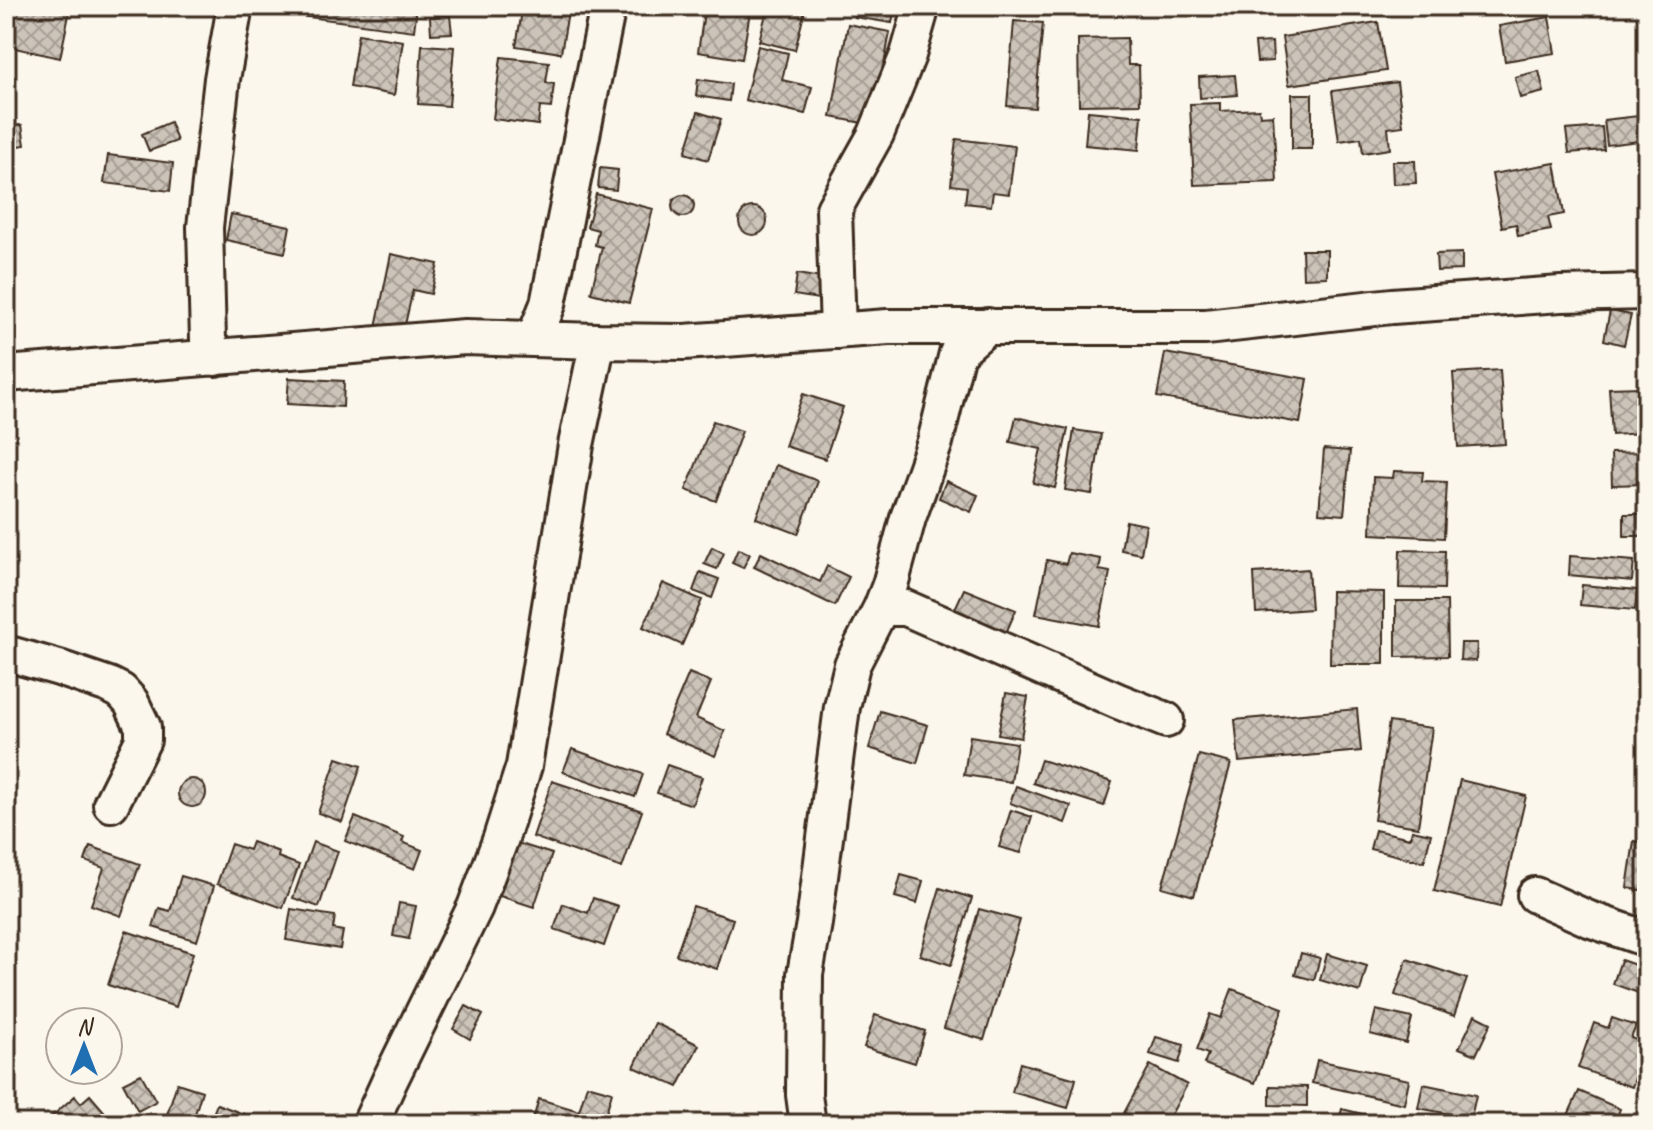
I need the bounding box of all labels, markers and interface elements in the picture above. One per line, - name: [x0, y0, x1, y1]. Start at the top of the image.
- north arrow: [44, 1006, 124, 1086]
- text: N: [77, 1013, 94, 1041]

